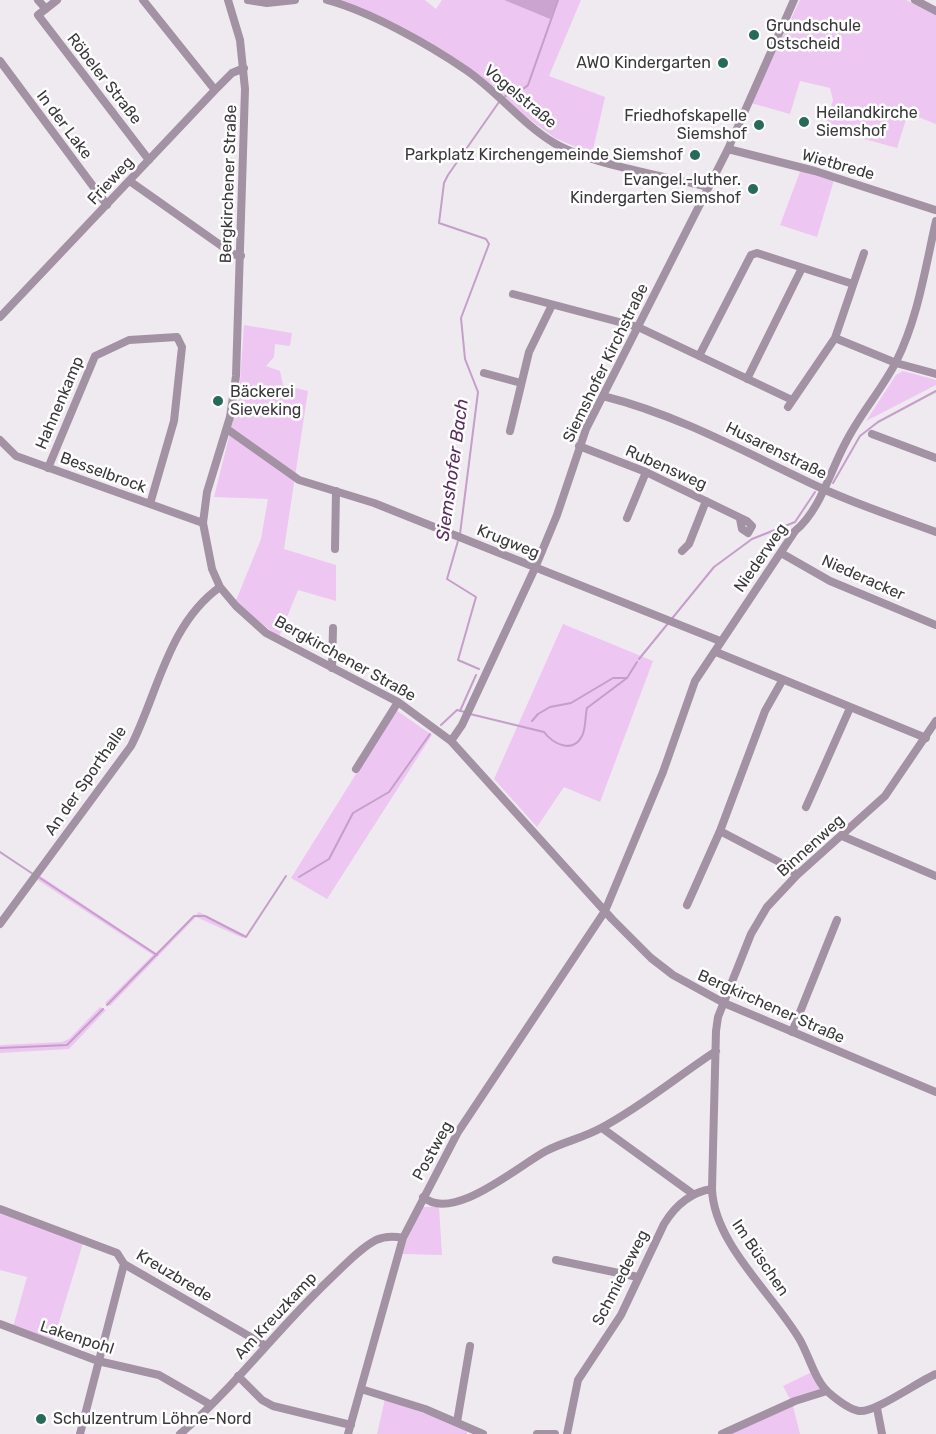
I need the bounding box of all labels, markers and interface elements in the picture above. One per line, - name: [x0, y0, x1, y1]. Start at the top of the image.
- place label: Grundschule Ostscheid: [766, 16, 861, 54]
- marker: Grundschule Ostscheid: [747, 28, 761, 42]
- street label: Röbeler Straße: [62, 30, 146, 128]
- place label: AWO Kindergarten: [576, 53, 711, 73]
- marker: AWO Kindergarten: [716, 56, 730, 70]
- street label: Vogelstraße: [480, 61, 560, 133]
- street label: In der Lake: [32, 87, 96, 163]
- place label: Heilandkirche Siemshof: [816, 103, 918, 141]
- street label: Bergkirchener Straße: [217, 104, 241, 264]
- place label: Friedhofskapelle Siemshof: [624, 106, 747, 144]
- marker: Heilandkirche Siemshof: [797, 115, 811, 129]
- marker: Friedhofskapelle Siemshof: [752, 118, 766, 132]
- place label: Parkplatz Kirchengemeinde Siemshof: [405, 145, 683, 165]
- street label: Wietbrede: [799, 145, 877, 185]
- marker: Parkplatz Kirchengemeinde Siemshof: [688, 148, 702, 162]
- street label: Frieweg: [84, 153, 138, 209]
- place label: Evangel.-luther. Kindergarten Siemshof: [570, 170, 741, 208]
- marker: Evangel.-luther. Kindergarten Siemshof: [746, 182, 760, 196]
- street label: Siemshofer Kirchstraße: [559, 280, 653, 446]
- street label: Hahnenkamp: [32, 354, 88, 452]
- place label: Bäckerei Sieveking: [230, 382, 301, 420]
- marker: Bäckerei Sieveking: [211, 394, 225, 408]
- water label: Siemshofer Bach: [432, 397, 474, 543]
- street label: Husarenstraße: [722, 418, 830, 484]
- street label: Rubensweg: [622, 441, 710, 495]
- street label: Besselbrock: [57, 448, 149, 498]
- street label: Niederweg: [730, 520, 792, 596]
- street label: Krugweg: [474, 521, 542, 563]
- street label: Niederacker: [818, 551, 908, 605]
- street label: Bergkirchener Straße: [271, 612, 419, 706]
- street label: An der Sporthalle: [41, 723, 131, 839]
- street label: Binnenweg: [774, 811, 848, 881]
- street label: Bergkirchener Straße: [695, 966, 847, 1048]
- street label: Postweg: [409, 1118, 457, 1184]
- street label: Im Büschen: [727, 1216, 793, 1300]
- street label: Schmiedeweg: [589, 1227, 653, 1329]
- street label: Kreuzbrede: [133, 1246, 215, 1306]
- street label: Am Kreuzkamp: [231, 1269, 321, 1363]
- street label: Lakenpohl: [38, 1317, 116, 1359]
- place label: Schulzentrum Löhne-Nord: [53, 1409, 252, 1429]
- marker: Schulzentrum Löhne-Nord: [34, 1412, 48, 1426]

